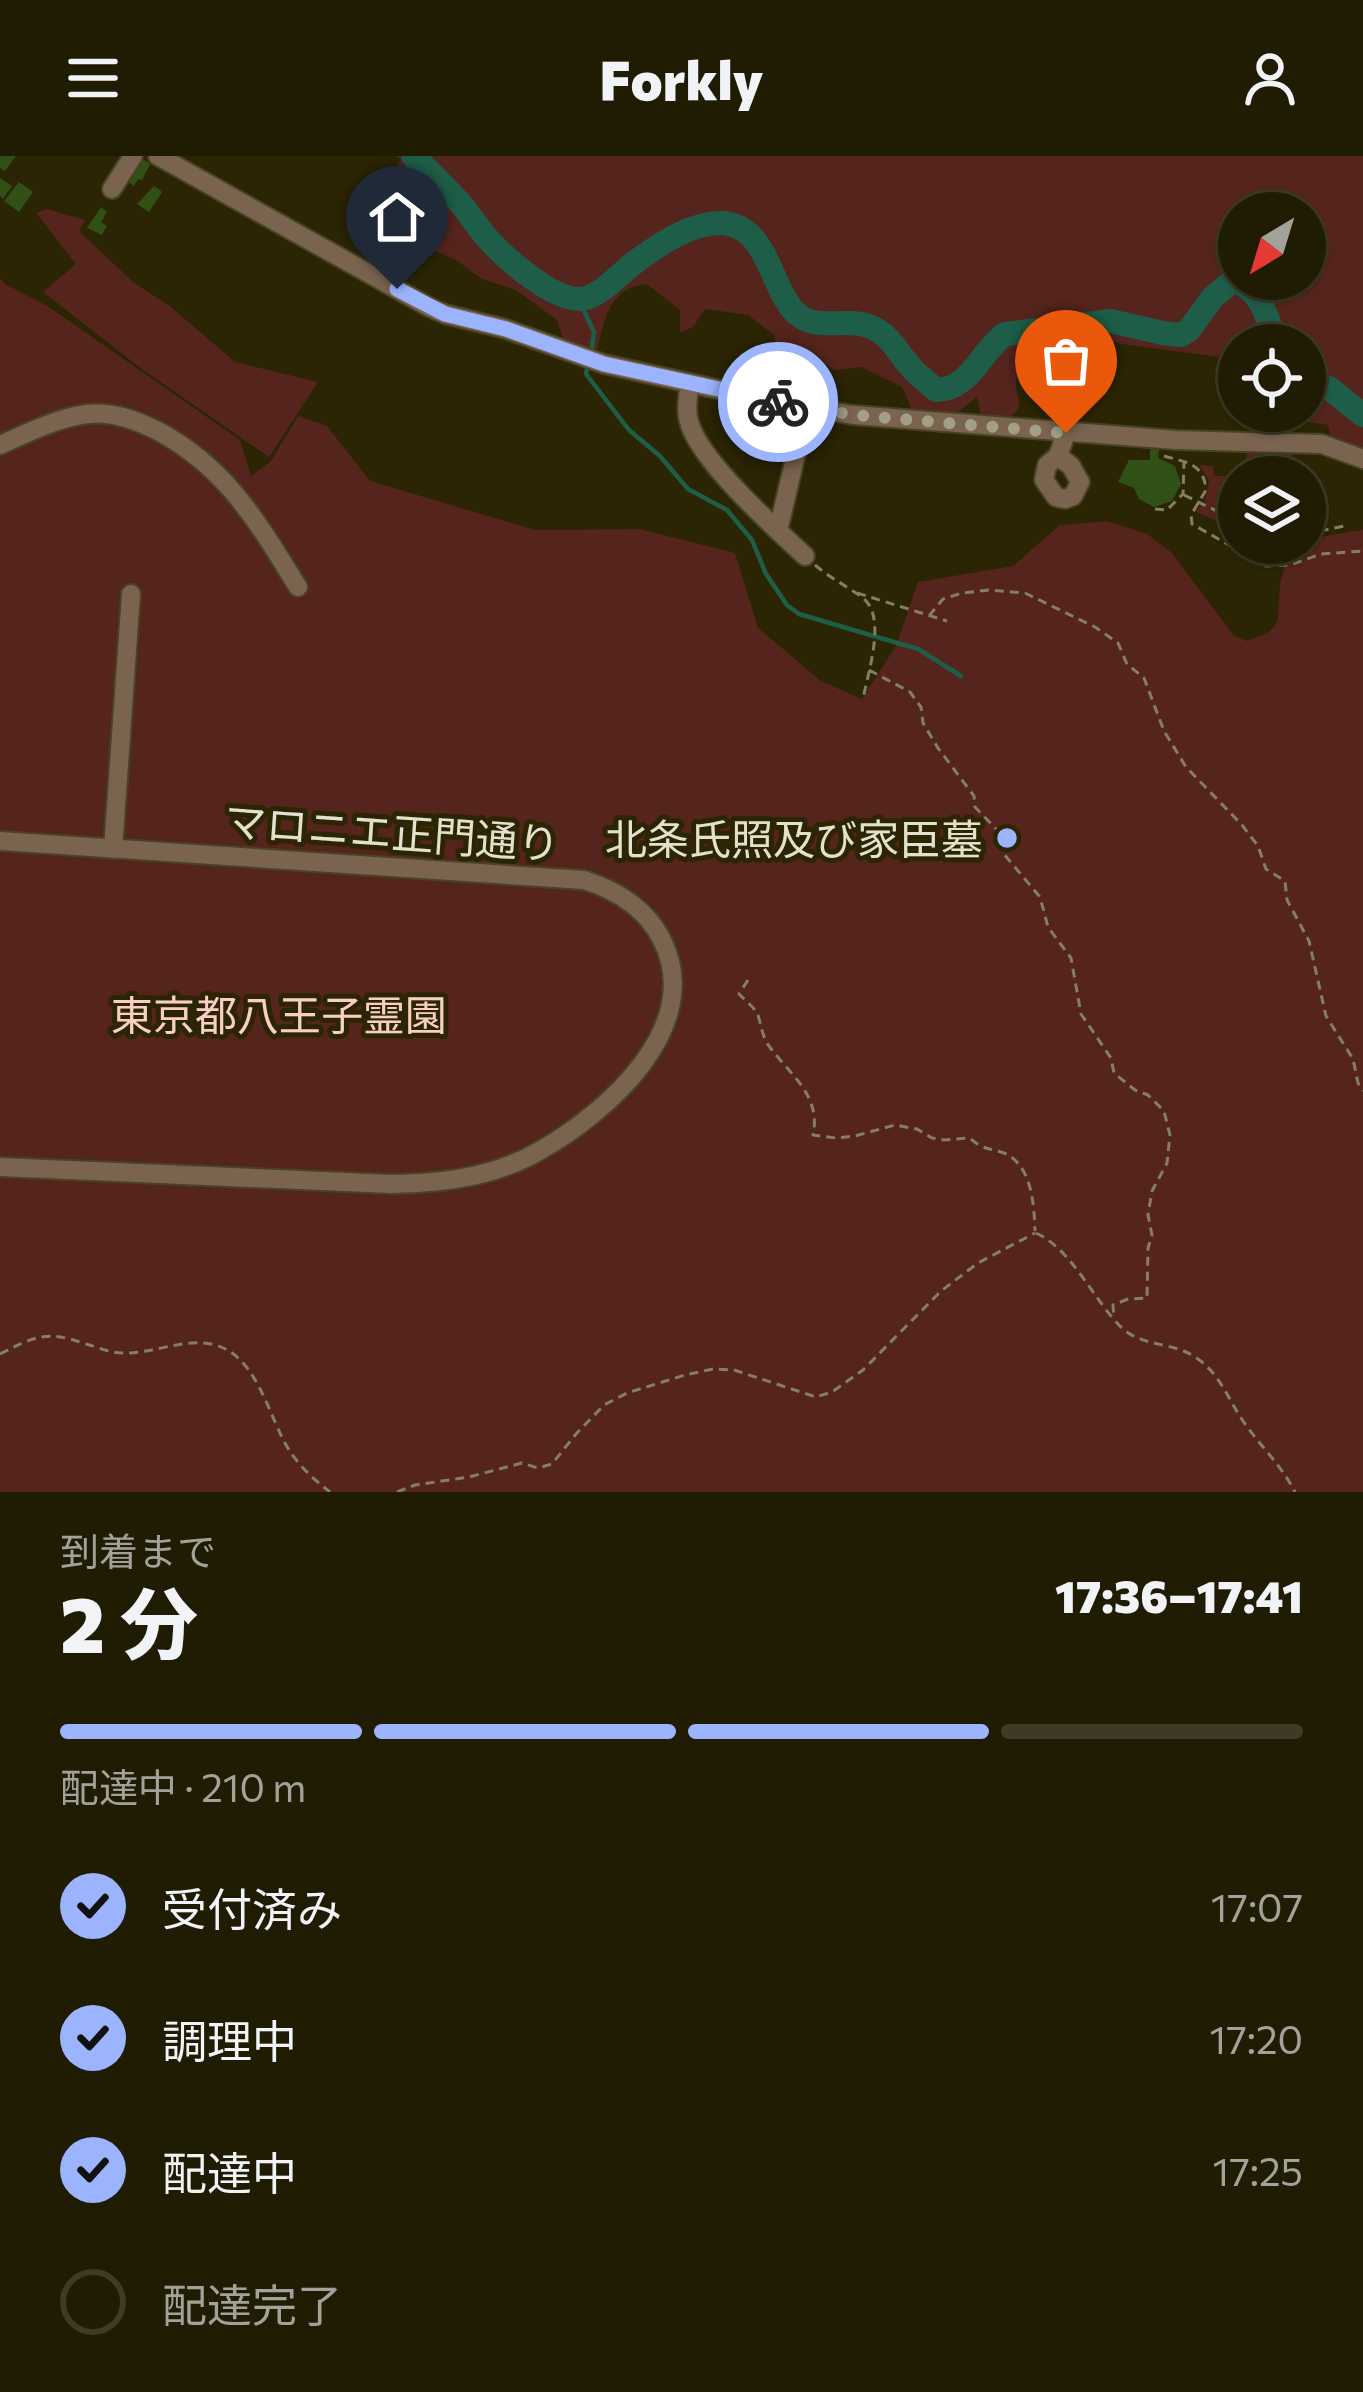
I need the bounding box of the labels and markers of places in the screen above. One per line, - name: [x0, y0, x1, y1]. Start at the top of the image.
- pin: [346, 166, 448, 289]
- pin: [1015, 310, 1117, 433]
- place label: 北条氏照及び家臣墓: [605, 812, 983, 864]
- marker: 北条氏照及び家臣墓: [994, 825, 1020, 851]

